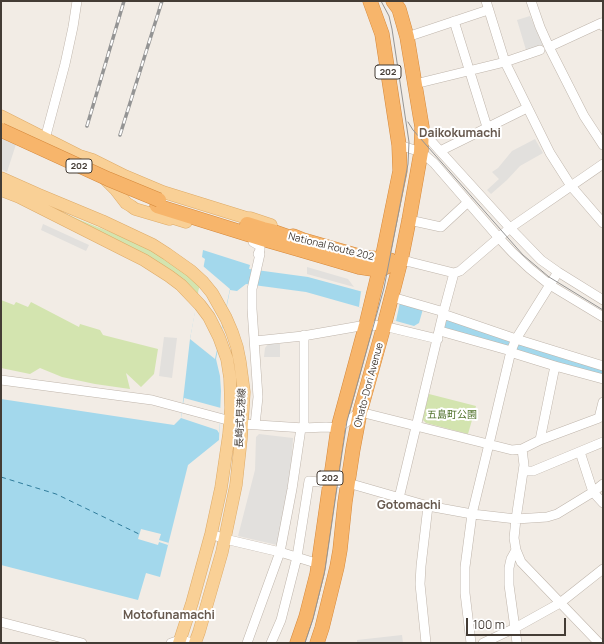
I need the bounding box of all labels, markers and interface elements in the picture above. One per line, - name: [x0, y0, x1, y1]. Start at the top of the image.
- road number: 202: [375, 65, 401, 79]
- district label: Daikokumachi: [419, 127, 501, 141]
- road number: 202: [66, 159, 92, 173]
- street label: National Route 202: [287, 231, 375, 263]
- street label: Ohato-Dori Avenue: [352, 341, 386, 429]
- street label: 長崎式見港線: [233, 388, 249, 448]
- park label: 五島町公園: [427, 409, 477, 421]
- road number: 202: [317, 471, 343, 485]
- district label: Gotomachi: [377, 499, 441, 513]
- district label: Motofunamachi: [123, 609, 215, 623]
- scale bar: [468, 610, 568, 636]
- text: 100 m: [473, 616, 505, 633]

